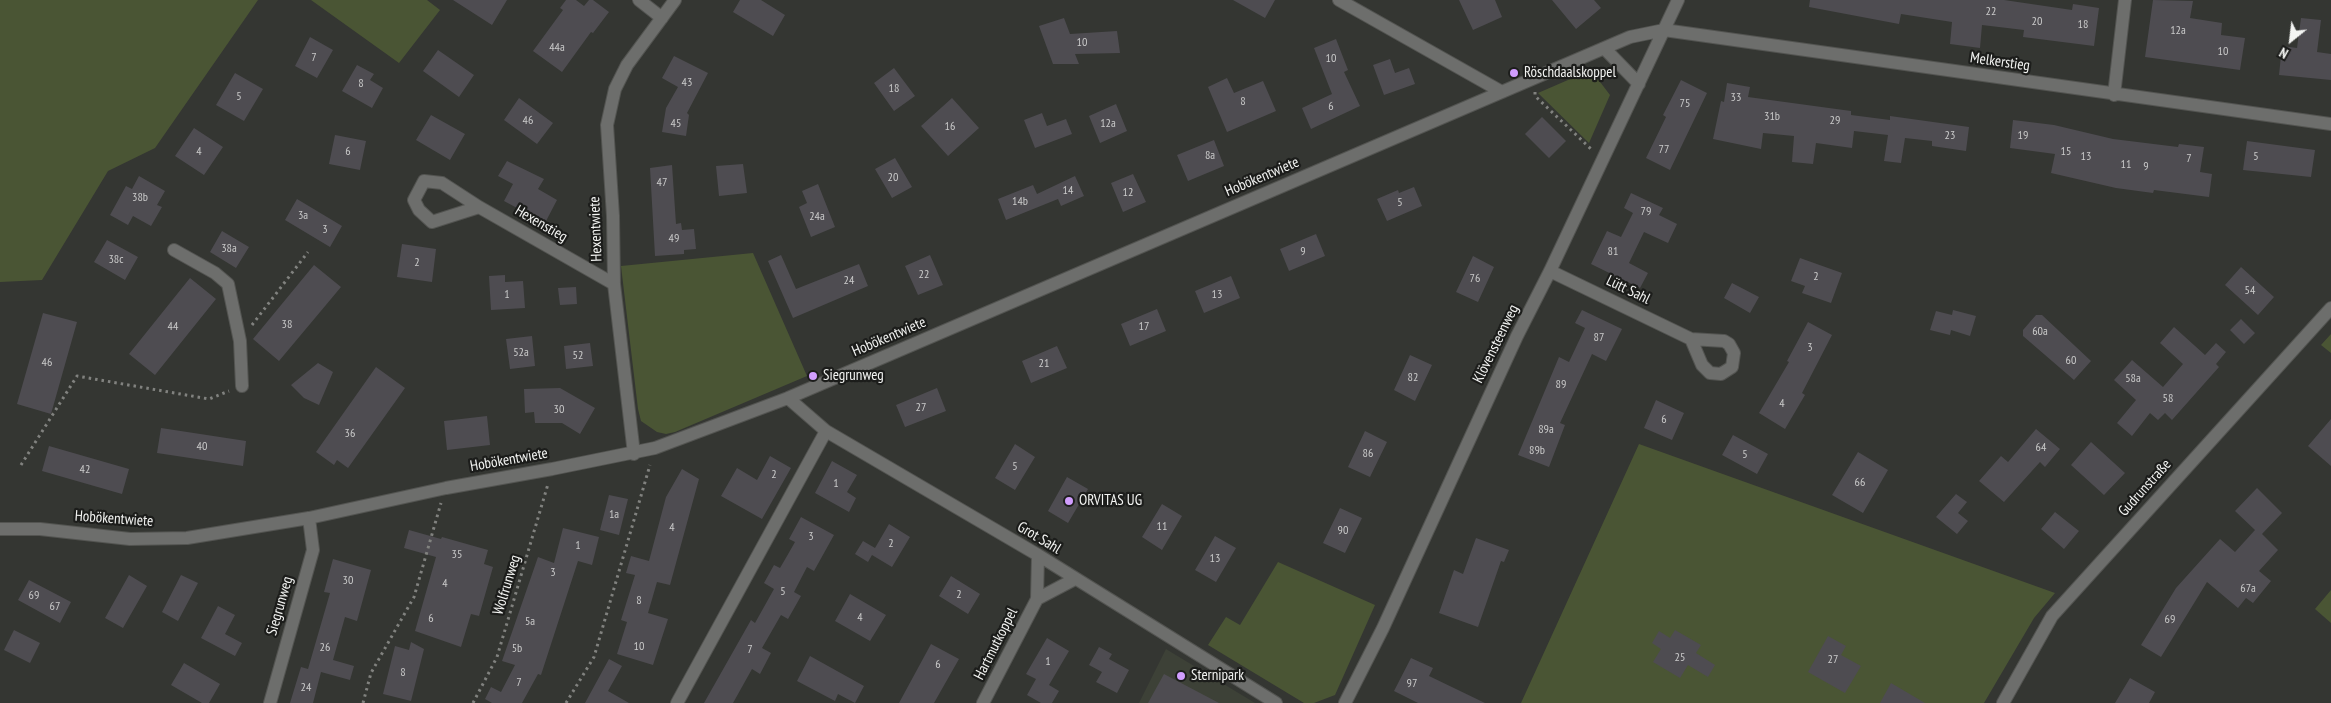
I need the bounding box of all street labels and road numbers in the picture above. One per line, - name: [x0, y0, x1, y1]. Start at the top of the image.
- street label: Melkerstieg: [1969, 49, 2031, 75]
- street label: Hobökentwiete: [1222, 153, 1302, 201]
- street label: Hexentwiete: [586, 196, 606, 262]
- street label: Hexenstieg: [512, 202, 570, 246]
- street label: Lütt Sahl: [1603, 272, 1653, 308]
- street label: Klövensteenweg: [1469, 302, 1523, 386]
- street label: Hobökentwiete: [849, 313, 929, 361]
- street label: Hobökentwiete: [469, 444, 549, 476]
- street label: Gudrunstraße: [2115, 456, 2175, 520]
- street label: Hobökentwiete: [74, 507, 154, 531]
- street label: Grot Sahl: [1014, 518, 1064, 558]
- street label: Wolfrunweg: [489, 553, 525, 617]
- street label: Siegrunweg: [263, 574, 297, 638]
- street label: Hartmutkoppel: [970, 605, 1022, 683]

